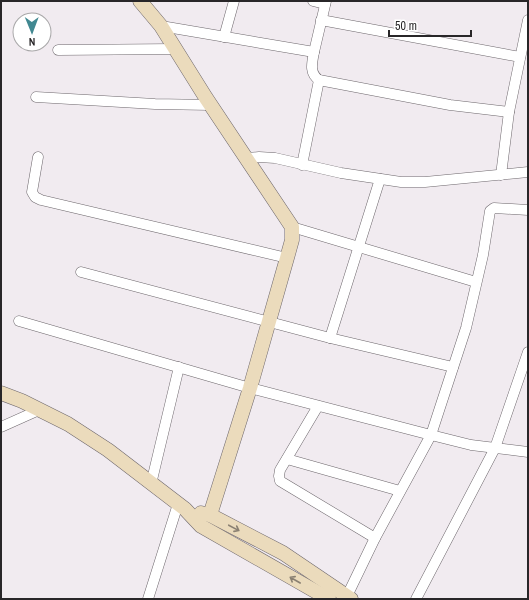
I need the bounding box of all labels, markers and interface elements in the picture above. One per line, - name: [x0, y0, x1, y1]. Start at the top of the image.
- north arrow: [12, 12, 52, 52]
- scale bar: [389, 12, 471, 38]
- text: 50 m: [395, 18, 417, 34]
- text: N: [29, 35, 36, 49]
- one-way arrow: [228, 524, 240, 532]
- one-way arrow: [289, 575, 301, 583]

